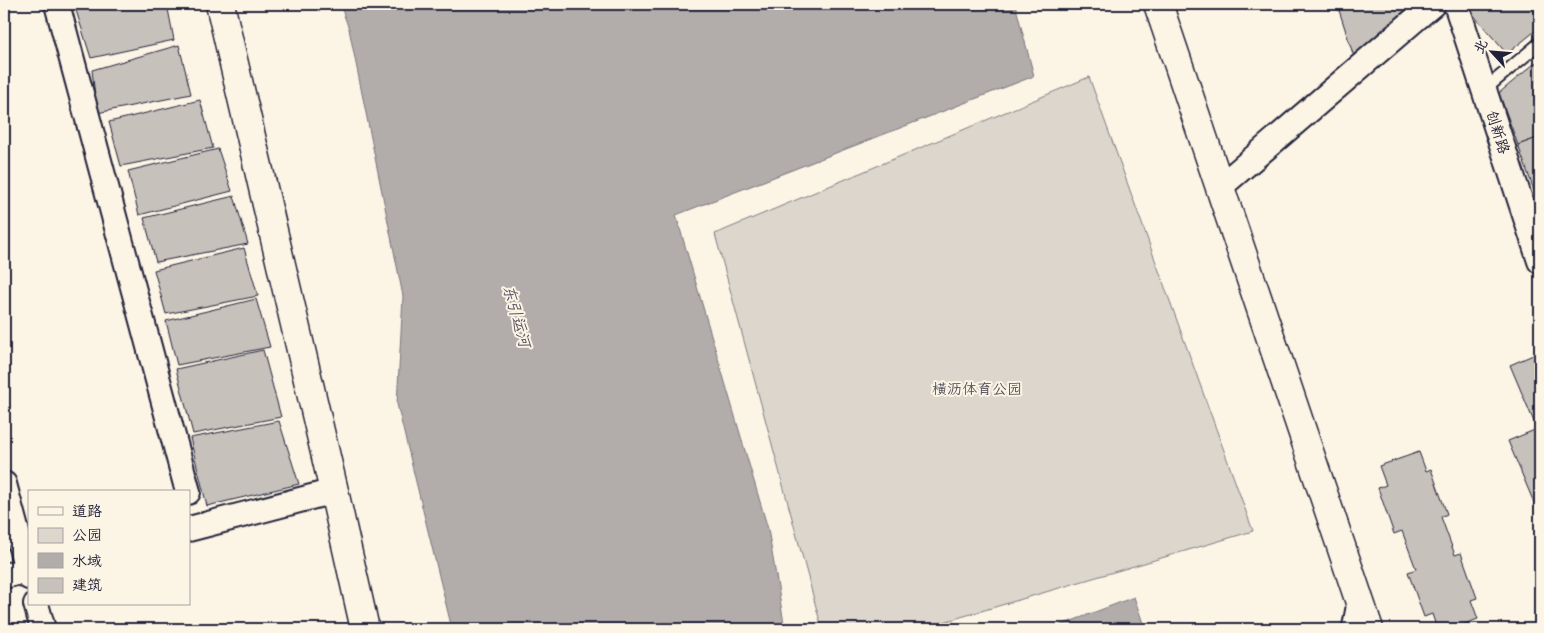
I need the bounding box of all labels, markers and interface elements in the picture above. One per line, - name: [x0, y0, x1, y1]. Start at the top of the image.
- north arrow: [1466, 28, 1516, 78]
- text: 北: [1469, 36, 1491, 57]
- street label: 创新路: [1482, 108, 1514, 156]
- water label: 东引运河: [498, 282, 537, 353]
- park label: 横沥体育公园: [932, 379, 1022, 399]
- legend: [28, 490, 190, 606]
- text: 道路: [72, 501, 102, 521]
- text: 公园: [72, 525, 102, 545]
- text: 水域: [72, 551, 102, 571]
- text: 建筑: [72, 575, 102, 595]

